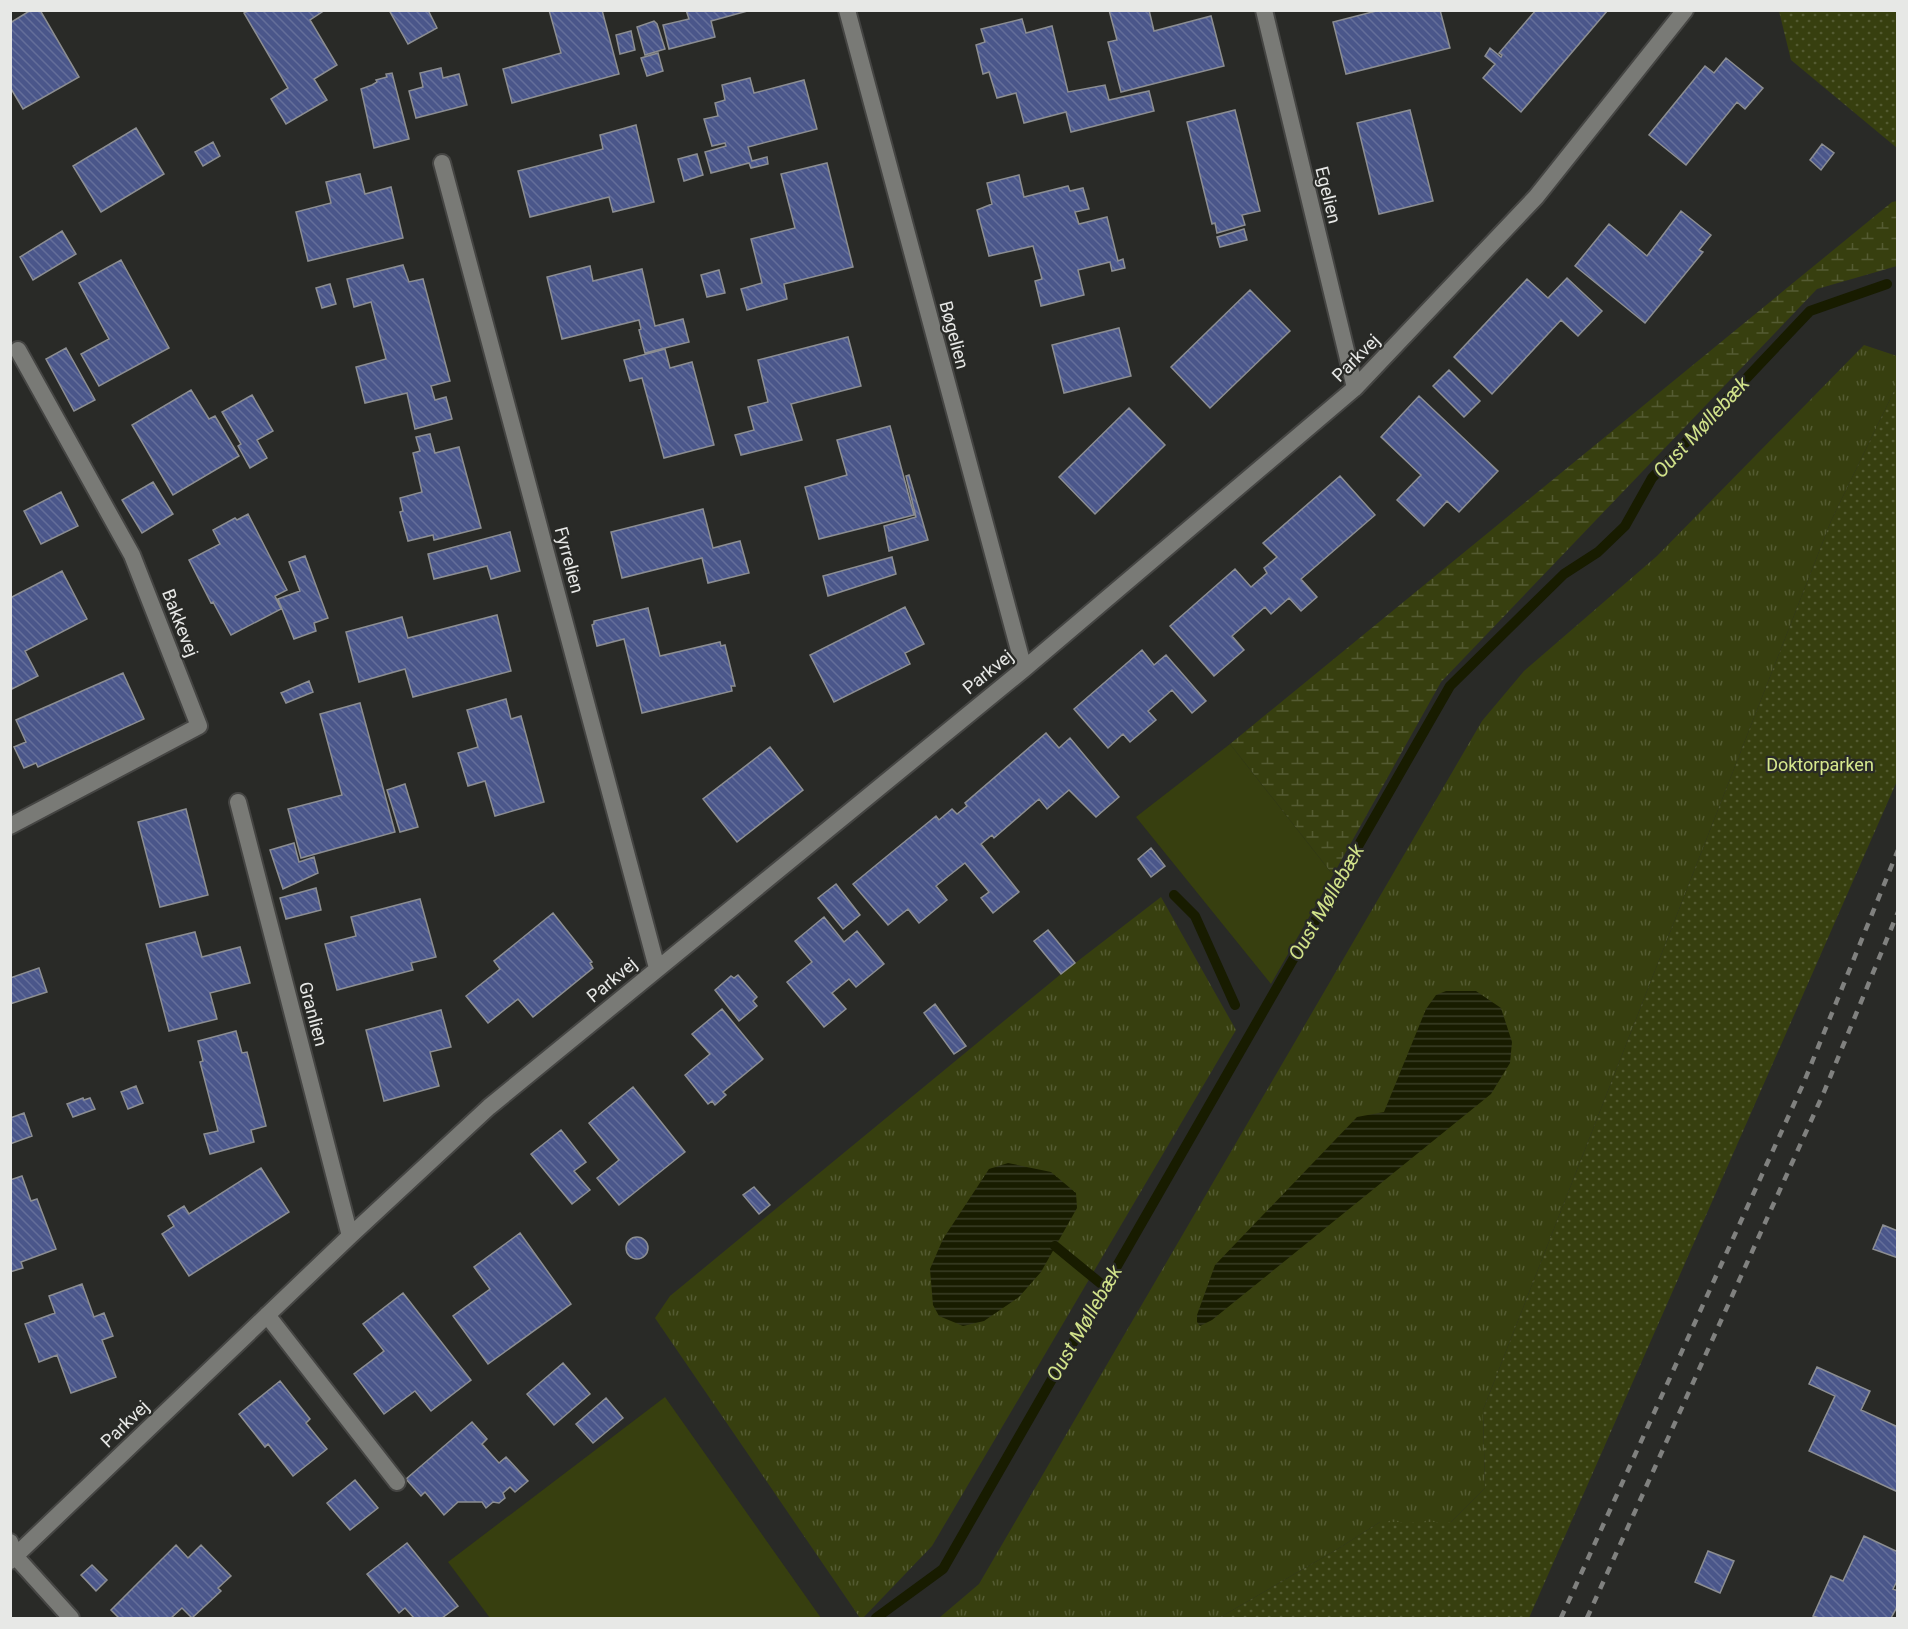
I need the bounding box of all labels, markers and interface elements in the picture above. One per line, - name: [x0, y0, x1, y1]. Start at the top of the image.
- street label: Egelien: [1311, 164, 1346, 226]
- street label: Bøgelien: [935, 299, 974, 371]
- street label: Parkvej: [1327, 329, 1384, 386]
- water label: Oust Møllebæk: [1648, 370, 1755, 483]
- street label: Fyrrelien: [551, 524, 588, 595]
- street label: Bakkevej: [158, 586, 203, 660]
- street label: Parkvej: [958, 645, 1017, 698]
- park label: Doktorparken: [1766, 754, 1874, 775]
- water label: Oust Møllebæk: [1283, 839, 1369, 964]
- street label: Parkvej: [582, 953, 641, 1007]
- street label: Granlien: [295, 979, 332, 1048]
- water label: Oust Møllebæk: [1041, 1260, 1127, 1385]
- street label: Parkvej: [96, 1396, 153, 1452]

